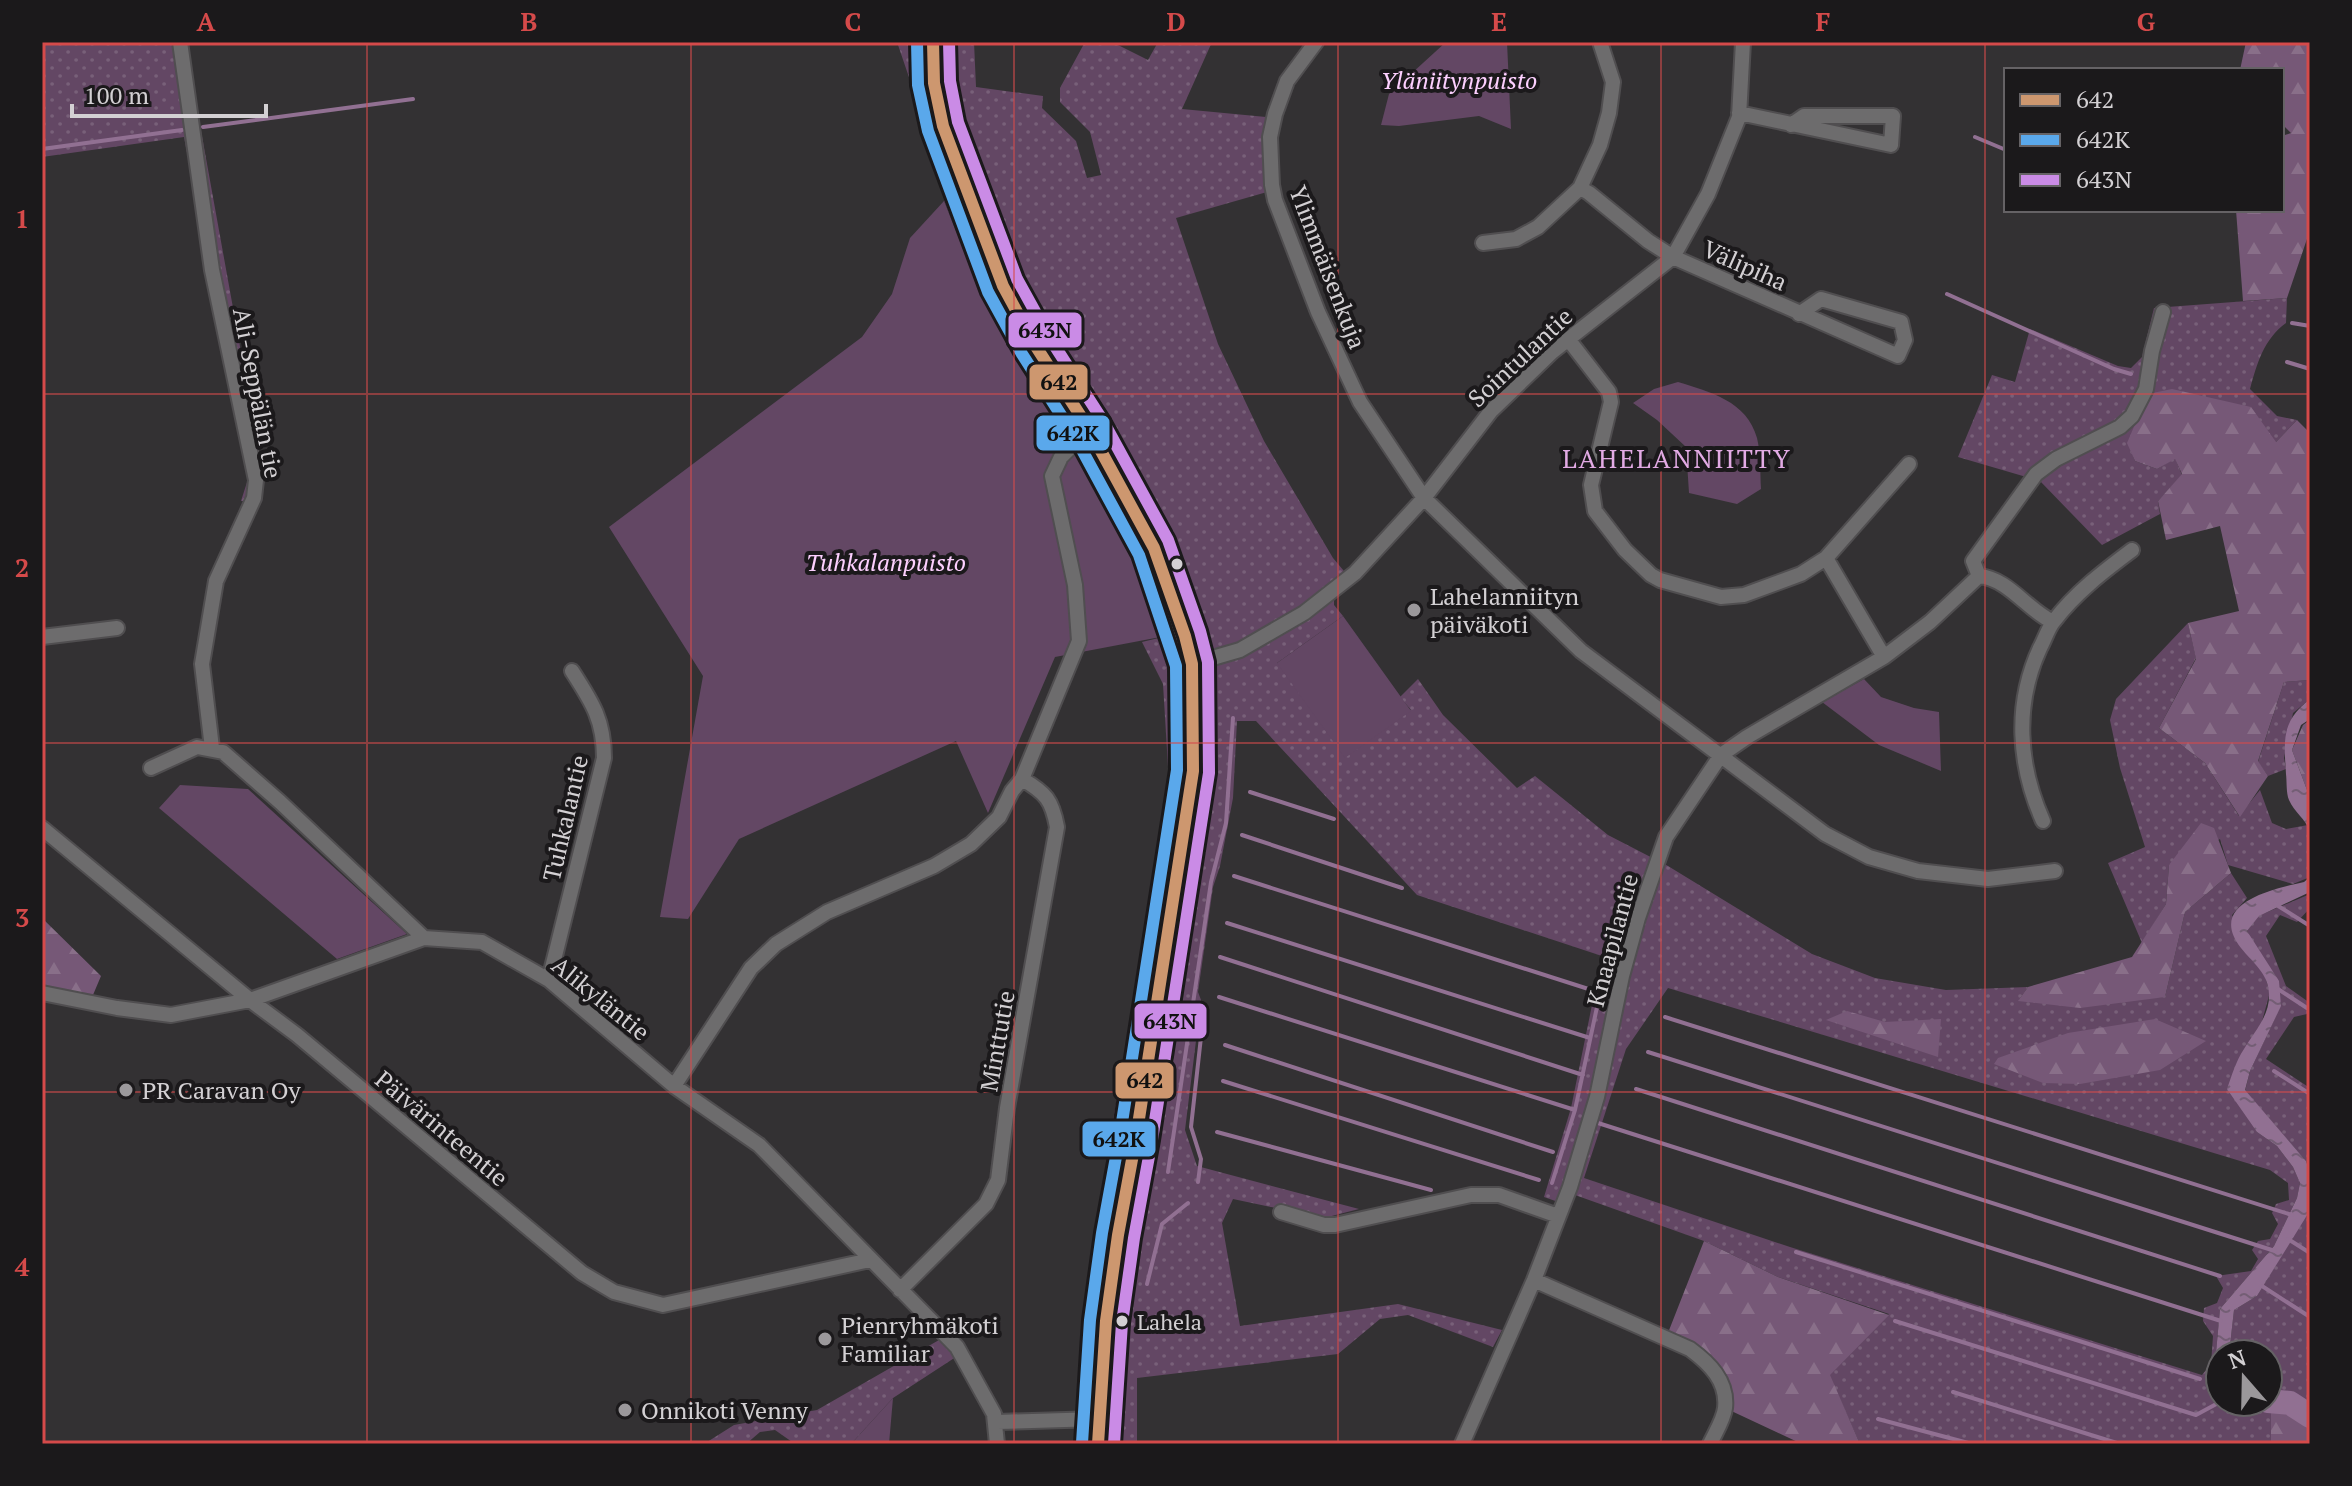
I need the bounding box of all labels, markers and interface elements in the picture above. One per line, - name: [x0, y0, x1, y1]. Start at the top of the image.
- text: A: [197, 4, 216, 38]
- text: B: [521, 4, 537, 38]
- text: C: [845, 4, 861, 38]
- text: D: [1166, 4, 1186, 38]
- text: E: [1491, 4, 1507, 38]
- text: F: [1816, 4, 1831, 38]
- text: G: [2137, 4, 2156, 38]
- park label: Yläniitynpuisto: [1381, 64, 1537, 96]
- scale bar: [72, 68, 266, 118]
- legend: [2004, 68, 2284, 212]
- text: 100 m: [84, 79, 149, 111]
- text: 642: [2076, 83, 2114, 115]
- text: 642K: [2076, 123, 2130, 155]
- text: 643N: [2076, 163, 2132, 195]
- street label: Ylimmäisenkuja: [1282, 181, 1374, 353]
- text: 1: [15, 201, 29, 235]
- street label: Välipiha: [1698, 232, 1792, 298]
- street label: Sointulantie: [1461, 300, 1579, 414]
- street label: Ali-Seppälän tie: [226, 305, 290, 481]
- line badge: 643N: [1007, 311, 1083, 349]
- text: 643N: [1018, 315, 1072, 344]
- line badge: 642: [1028, 363, 1089, 401]
- text: 642: [1040, 367, 1078, 396]
- line badge: 642K: [1035, 414, 1111, 452]
- text: 642K: [1047, 418, 1100, 447]
- district label: LAHELANNIITTY: [1562, 441, 1792, 475]
- park label: Tuhkalanpuisto: [806, 546, 966, 578]
- text: 2: [15, 550, 29, 584]
- unlabelled marker: [1169, 556, 1185, 572]
- place label: Lahelanniityn päiväkoti: [1430, 580, 1579, 640]
- marker: Lahelanniityn päiväkoti: [1405, 601, 1423, 619]
- street label: Tuhkalantie: [535, 752, 595, 884]
- street label: Knaapilantie: [1579, 870, 1645, 1010]
- text: 3: [15, 900, 29, 934]
- street label: Alikyläntie: [545, 949, 657, 1047]
- street label: Minttutie: [972, 988, 1022, 1094]
- line badge: 643N: [1133, 1002, 1208, 1040]
- text: 643N: [1143, 1006, 1197, 1035]
- line badge: 642: [1114, 1061, 1175, 1100]
- street label: Päivärinteentie: [369, 1063, 515, 1193]
- text: 642: [1126, 1065, 1164, 1094]
- place label: PR Caravan Oy: [142, 1074, 301, 1106]
- marker: PR Caravan Oy: [117, 1081, 135, 1099]
- line badge: 642K: [1081, 1120, 1157, 1158]
- text: 642K: [1093, 1124, 1146, 1153]
- text: 4: [15, 1249, 30, 1283]
- place label: Lahela: [1137, 1307, 1202, 1336]
- place label: Pienryhmäkoti Familiar: [841, 1309, 999, 1369]
- marker: Lahela: [1114, 1313, 1130, 1329]
- marker: Pienryhmäkoti Familiar: [816, 1330, 834, 1348]
- north arrow: [2204, 1338, 2284, 1418]
- text: N: [2224, 1342, 2250, 1375]
- place label: Onnikoti Venny: [641, 1394, 809, 1426]
- marker: Onnikoti Venny: [616, 1401, 634, 1419]

